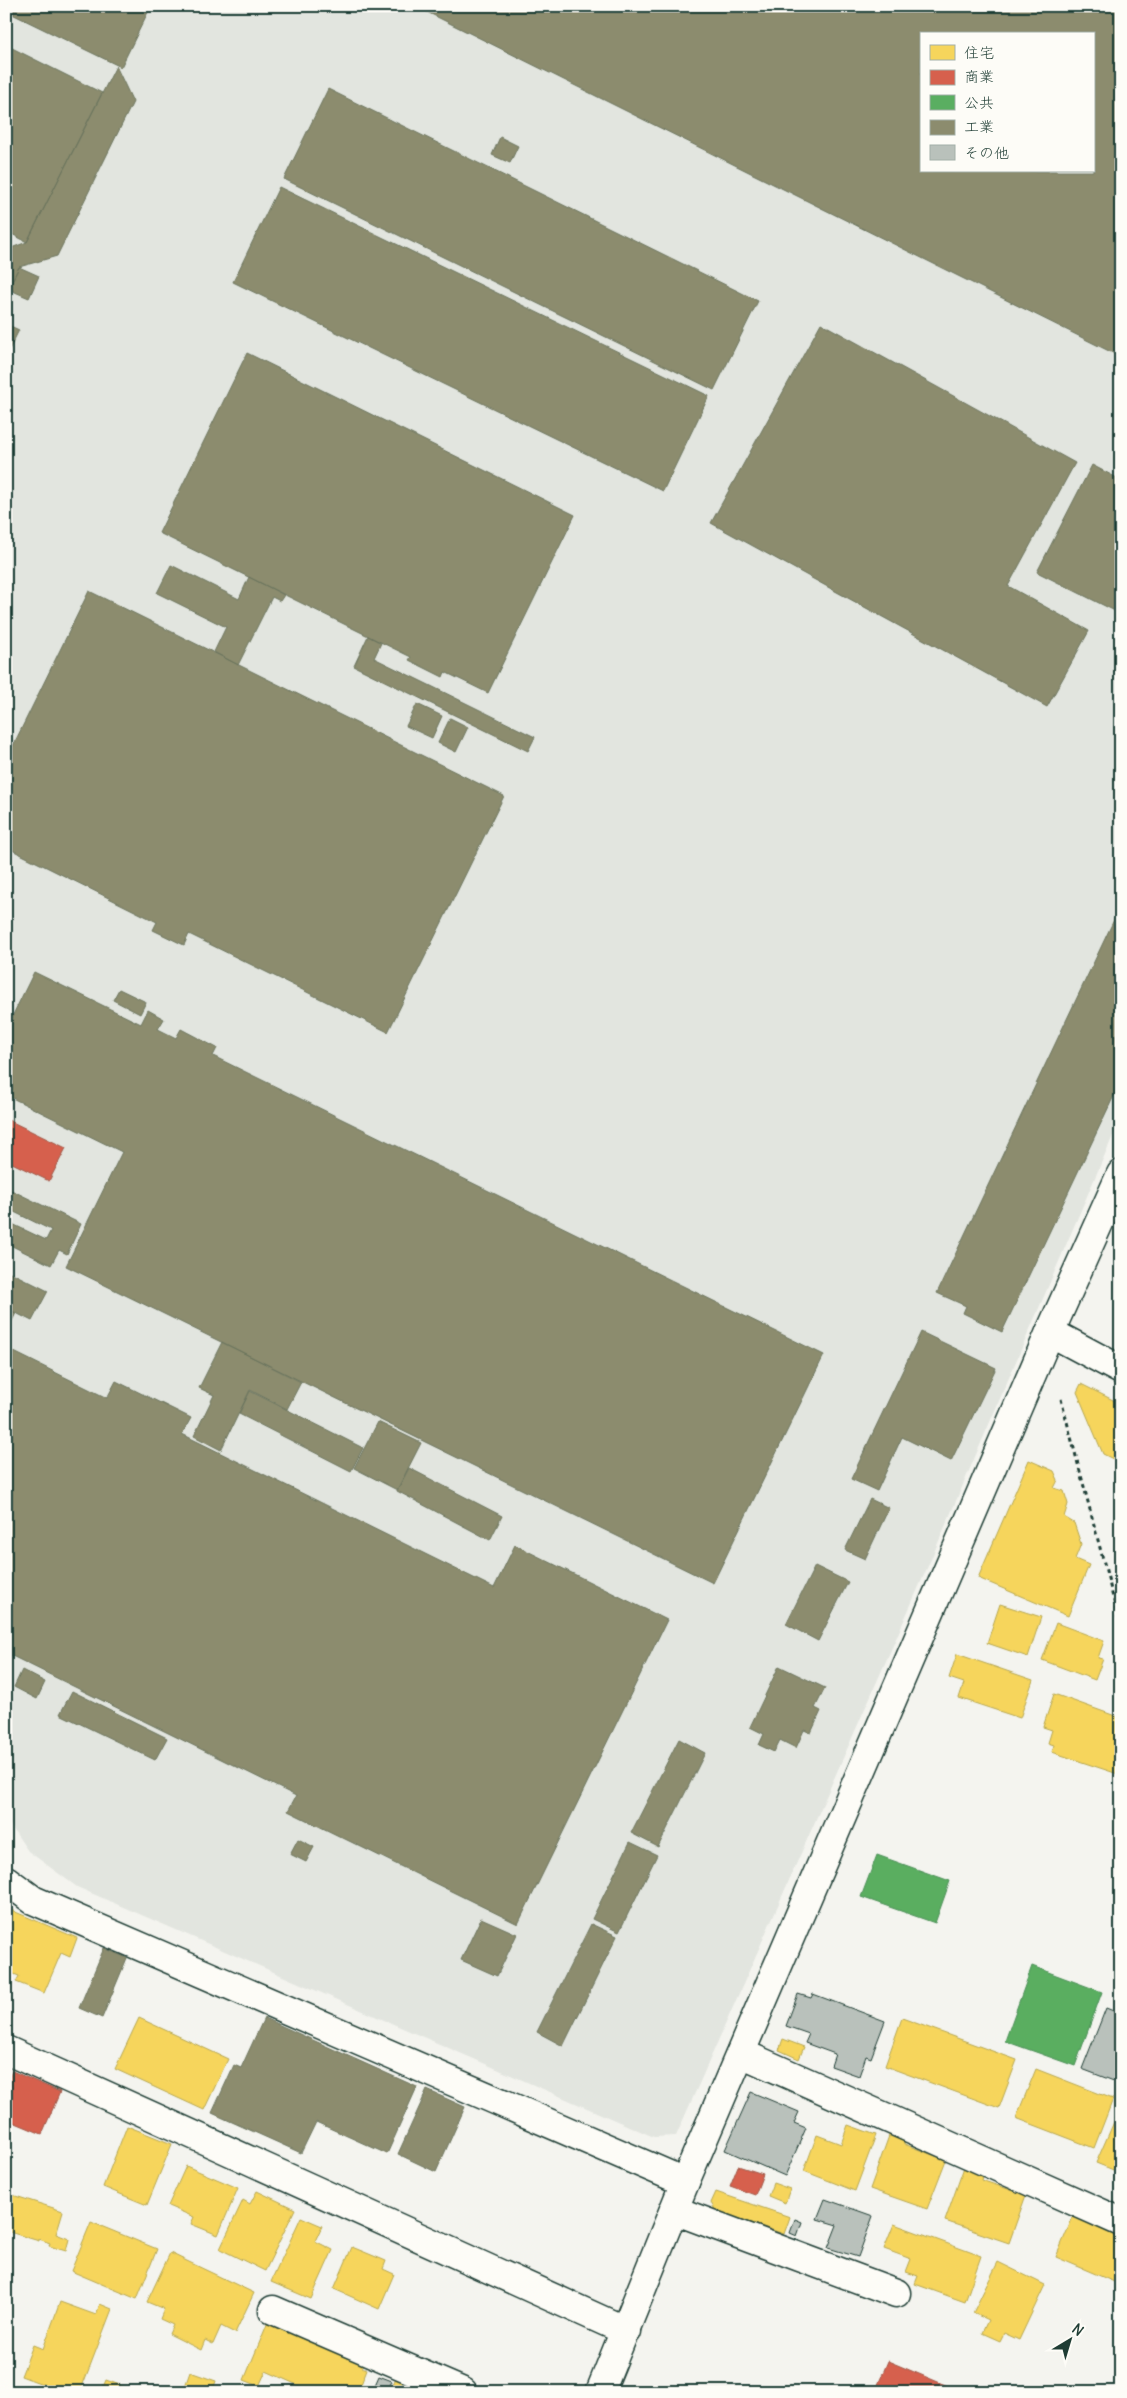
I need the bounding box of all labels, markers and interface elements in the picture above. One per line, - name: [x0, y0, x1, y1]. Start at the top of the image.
- legend: [920, 32, 1094, 172]
- text: 住宅: [964, 43, 994, 62]
- text: 商業: [964, 67, 994, 86]
- text: 公共: [964, 93, 994, 112]
- text: 工業: [964, 117, 994, 136]
- text: その他: [964, 143, 1009, 162]
- north arrow: [1044, 2316, 1094, 2366]
- text: N: [1069, 2320, 1087, 2340]

